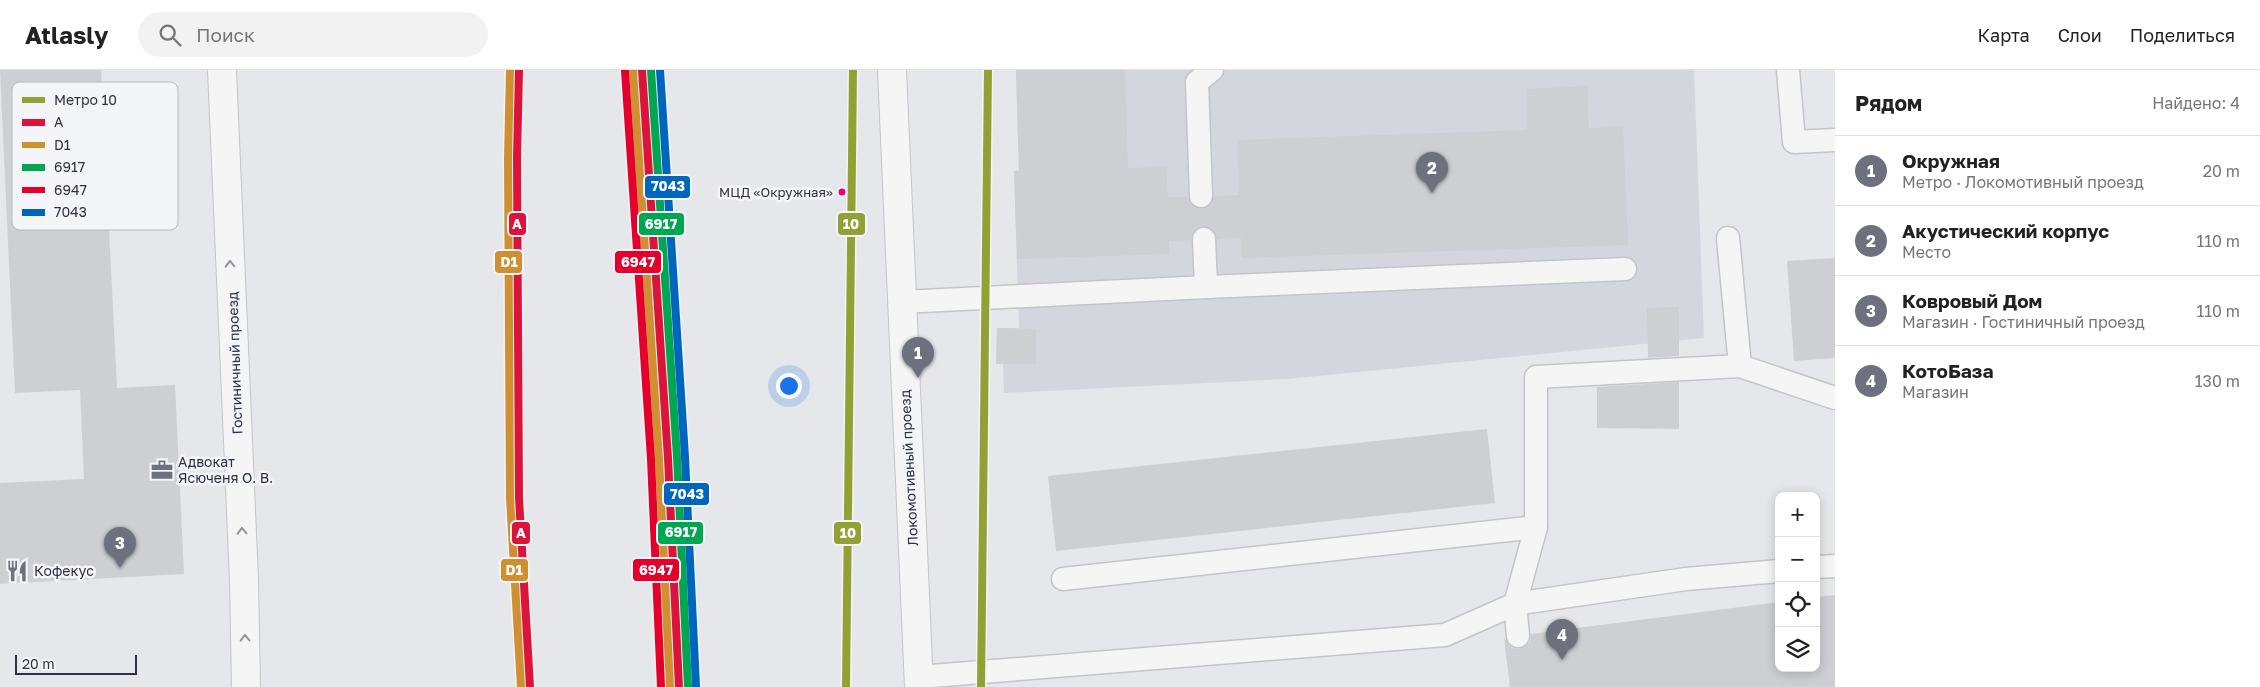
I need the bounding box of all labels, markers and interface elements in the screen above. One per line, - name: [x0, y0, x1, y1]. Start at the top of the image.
- search box: [138, 12, 488, 57]
- text: Atlasly: [25, 20, 108, 49]
- icon: search: [156, 21, 184, 49]
- text: Поиск: [196, 23, 255, 46]
- text: Карта: [1978, 24, 2030, 46]
- text: Слои: [2058, 24, 2102, 46]
- text: Поделиться: [2130, 24, 2235, 46]
- legend: [12, 82, 178, 230]
- text: Рядом: [1855, 90, 1922, 116]
- text: Метро 10: [54, 91, 117, 108]
- text: Найдено: 4: [2152, 93, 2240, 113]
- text: A: [54, 113, 64, 130]
- text: D1: [54, 136, 71, 153]
- text: Окружная: [1902, 149, 2000, 172]
- pin: 2: [1416, 152, 1448, 193]
- text: 6917: [54, 158, 85, 175]
- text: 1: [1867, 161, 1875, 181]
- text: 20 m: [2203, 161, 2240, 181]
- text: Метро · Локомотивный проезд: [1902, 172, 2144, 192]
- line badge: 7043: [644, 175, 691, 199]
- text: 7043: [651, 177, 685, 194]
- text: 6947: [54, 181, 87, 198]
- place label: МЦД «Окружная»: [719, 184, 833, 200]
- marker: МЦД «Окружная»: [837, 187, 847, 197]
- text: 7043: [54, 203, 87, 220]
- line badge: A: [508, 212, 527, 236]
- line badge: 6917: [638, 212, 685, 236]
- line badge: 10: [837, 212, 866, 236]
- text: A: [512, 215, 522, 232]
- text: 6917: [645, 215, 678, 232]
- text: 10: [843, 215, 859, 232]
- text: Акустический корпус: [1902, 219, 2109, 242]
- text: 2: [1866, 231, 1876, 251]
- text: 110 m: [2196, 231, 2240, 251]
- text: Место: [1902, 242, 1951, 262]
- line badge: D1: [494, 250, 523, 274]
- line badge: 6947: [614, 250, 662, 274]
- text: D1: [500, 253, 518, 270]
- text: 6947: [621, 253, 655, 270]
- one-way arrow: [225, 260, 236, 268]
- text: Ковровый Дом: [1902, 289, 2042, 312]
- street label: Гостиничный проезд: [223, 291, 245, 435]
- text: 3: [1866, 301, 1876, 321]
- text: 110 m: [2196, 301, 2240, 321]
- text: Магазин · Гостиничный проезд: [1902, 312, 2145, 332]
- pin: 1: [902, 337, 934, 378]
- text: КотоБаза: [1902, 359, 1993, 382]
- text: 4: [1866, 371, 1876, 391]
- text: 130 m: [2195, 371, 2240, 391]
- your location: [776, 373, 802, 399]
- text: Магазин: [1902, 382, 1969, 402]
- street label: Локомотивный проезд: [896, 389, 921, 547]
- place label: Адвокат Ясюченя О. В.: [178, 453, 273, 486]
- office icon: Адвокат Ясюченя О. В.: [149, 457, 175, 483]
- line badge: 7043: [663, 482, 710, 506]
- text: 7043: [670, 485, 704, 502]
- map controls: [1775, 492, 1820, 672]
- button: +: [1775, 492, 1820, 537]
- line badge: A: [511, 521, 531, 545]
- line badge: 6917: [657, 521, 704, 545]
- line badge: 10: [833, 521, 862, 545]
- text: 6917: [665, 523, 698, 540]
- text: A: [516, 524, 526, 541]
- text: 10: [840, 524, 856, 541]
- pin: 3: [104, 527, 136, 568]
- one-way arrow: [236, 527, 247, 535]
- button: −: [1775, 537, 1820, 582]
- restaurant icon: Кофекус: [4, 558, 30, 584]
- line badge: D1: [500, 558, 529, 582]
- line badge: 6947: [632, 558, 680, 582]
- text: D1: [505, 561, 523, 578]
- text: 6947: [639, 561, 673, 578]
- place label: Кофекус: [34, 562, 94, 579]
- button: locate: [1775, 582, 1820, 627]
- pin: 4: [1546, 619, 1578, 660]
- button: layers: [1775, 627, 1820, 672]
- one-way arrow: [240, 634, 250, 642]
- scale bar: [15, 652, 138, 675]
- text: 20 m: [22, 655, 55, 672]

